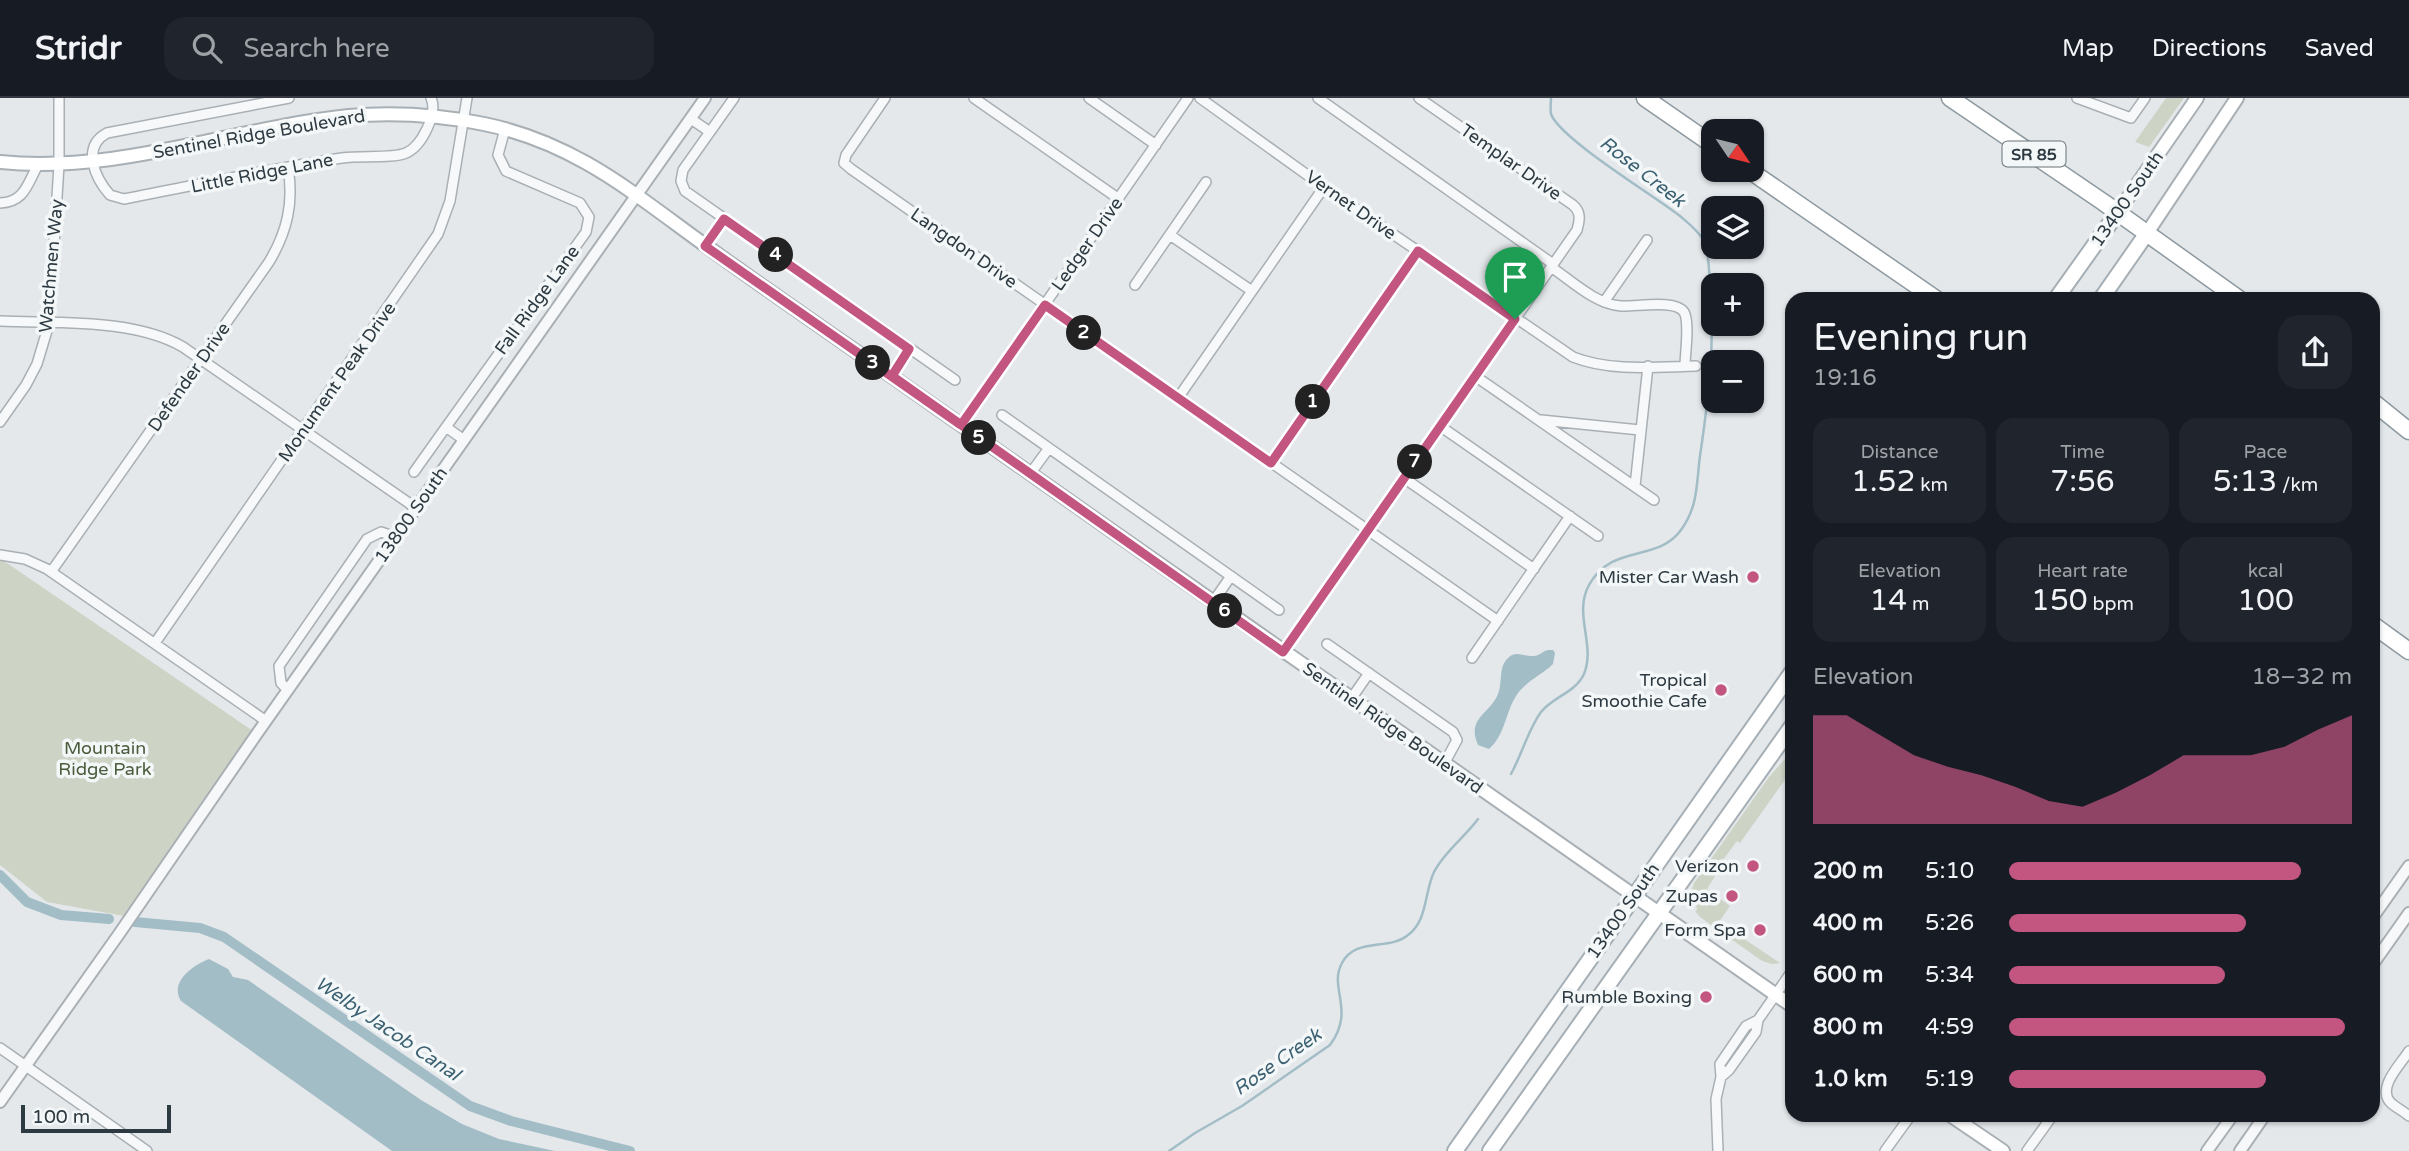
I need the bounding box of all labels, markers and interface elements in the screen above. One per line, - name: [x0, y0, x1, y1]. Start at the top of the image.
- search box: [164, 17, 654, 80]
- text: Stridr: [35, 29, 122, 68]
- icon: search: [188, 29, 226, 67]
- text: Search here: [244, 33, 390, 64]
- text: Map: [2062, 34, 2114, 63]
- text: Directions: [2152, 34, 2267, 63]
- text: Saved: [2305, 34, 2374, 63]
- street label: Sentinel Ridge Boulevard: [151, 105, 367, 163]
- street label: Templar Drive: [1456, 119, 1566, 205]
- north arrow: [1701, 119, 1764, 182]
- map controls: [1701, 119, 1764, 413]
- water label: Rose Creek: [1595, 132, 1691, 213]
- road number: SR 85: [2002, 142, 2066, 166]
- street label: 13400 South: [2086, 147, 2168, 251]
- street label: Little Ridge Lane: [189, 148, 335, 198]
- street label: Vernet Drive: [1301, 166, 1401, 244]
- street label: Ledger Drive: [1047, 193, 1127, 295]
- button: layers: [1701, 196, 1764, 259]
- street label: Watchmen Way: [34, 198, 68, 334]
- street label: Langdon Drive: [906, 203, 1022, 293]
- pin: 4: [758, 238, 794, 272]
- street label: Fall Ridge Lane: [490, 241, 584, 359]
- text: 4: [770, 243, 781, 265]
- pin: [1485, 247, 1545, 319]
- icon: arrive: [1496, 258, 1534, 296]
- button: +: [1701, 273, 1764, 336]
- street label: Monument Peak Drive: [274, 298, 400, 466]
- text: Evening run: [1813, 315, 2028, 361]
- button: share: [2278, 315, 2352, 389]
- pin: 2: [1066, 316, 1102, 350]
- street label: Defender Drive: [143, 318, 235, 436]
- text: 2: [1078, 321, 1089, 343]
- pin: 3: [856, 345, 890, 380]
- button: −: [1701, 350, 1764, 413]
- text: 3: [867, 351, 878, 373]
- text: 19:16: [1813, 364, 1877, 392]
- pin: 1: [1296, 384, 1330, 420]
- text: 1: [1307, 390, 1318, 412]
- pin: 5: [962, 420, 996, 456]
- text: 5: [973, 426, 984, 448]
- text: Distance: [1860, 441, 1939, 463]
- text: Time: [2060, 441, 2105, 463]
- text: Pace: [2244, 441, 2287, 463]
- pin: 7: [1398, 444, 1432, 480]
- text: 7: [1409, 450, 1420, 472]
- street label: 13800 South: [370, 463, 452, 567]
- text: 1.52: [1851, 463, 1915, 500]
- text: 7:56: [2050, 463, 2115, 500]
- text: 5:13: [2213, 463, 2277, 500]
- text: km: [1915, 474, 1948, 496]
- text: /km: [2277, 474, 2318, 496]
- text: Elevation: [1858, 560, 1941, 582]
- text: Heart rate: [2037, 560, 2128, 582]
- text: kcal: [2248, 560, 2283, 582]
- place label: Mister Car Wash: [1599, 566, 1739, 588]
- marker: Mister Car Wash: [1745, 569, 1761, 585]
- text: 14: [1869, 582, 1907, 619]
- text: 150: [2031, 582, 2088, 619]
- text: 100: [2237, 582, 2294, 619]
- text: m: [1907, 593, 1930, 615]
- text: bpm: [2088, 593, 2134, 615]
- pin: 6: [1208, 594, 1242, 628]
- text: 6: [1219, 599, 1230, 621]
- street label: Sentinel Ridge Boulevard: [1299, 657, 1487, 799]
- text: Elevation: [1813, 663, 1914, 691]
- text: 18–32 m: [2251, 663, 2352, 691]
- place label: Tropical Smoothie Cafe: [1582, 669, 1707, 712]
- marker: Tropical Smoothie Cafe: [1713, 682, 1729, 698]
- park label: Mountain Ridge Park: [58, 737, 152, 780]
- place label: Verizon: [1675, 855, 1739, 877]
- text: 200 m: [1813, 857, 1883, 885]
- text: 5:10: [1925, 857, 1974, 885]
- marker: Verizon: [1745, 858, 1761, 874]
- street label: 13400 South: [1582, 859, 1664, 963]
- place label: Zupas: [1665, 885, 1718, 907]
- marker: Zupas: [1724, 888, 1740, 904]
- text: 400 m: [1813, 909, 1883, 937]
- text: 5:26: [1925, 909, 1974, 937]
- place label: Form Spa: [1664, 919, 1746, 941]
- marker: Form Spa: [1752, 922, 1768, 938]
- text: 600 m: [1813, 961, 1883, 989]
- text: 5:34: [1925, 961, 1974, 989]
- water label: Welby Jacob Canal: [311, 972, 466, 1087]
- place label: Rumble Boxing: [1561, 986, 1692, 1008]
- marker: Rumble Boxing: [1698, 989, 1714, 1005]
- text: 800 m: [1813, 1013, 1883, 1041]
- text: 4:59: [1925, 1013, 1974, 1041]
- water label: Rose Creek: [1230, 1023, 1327, 1100]
- text: 1.0 km: [1813, 1065, 1888, 1093]
- text: 5:19: [1925, 1065, 1974, 1093]
- scale bar: [21, 1102, 172, 1134]
- text: 100 m: [32, 1106, 90, 1128]

